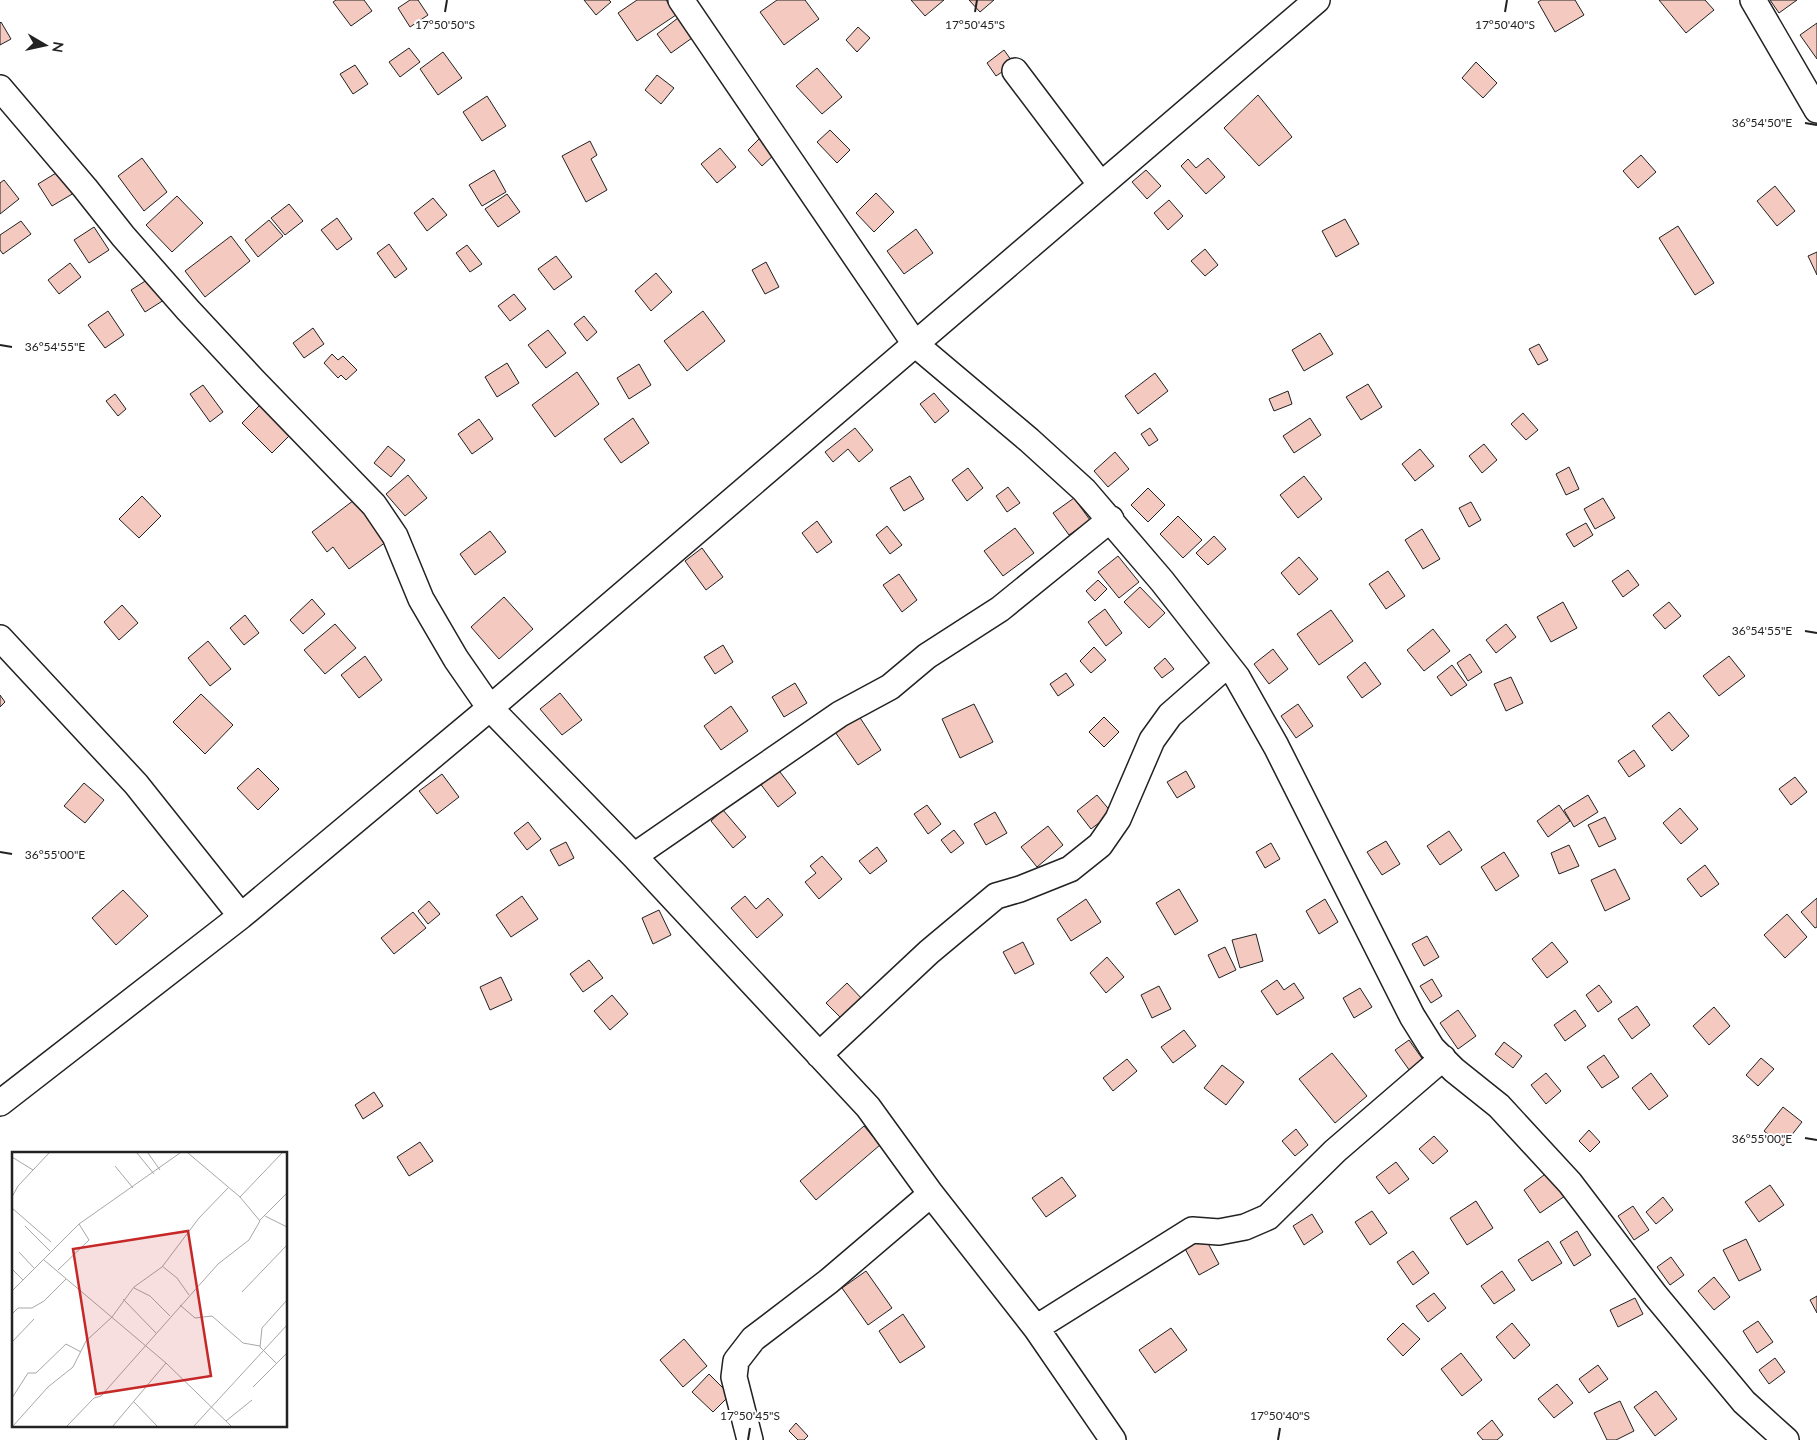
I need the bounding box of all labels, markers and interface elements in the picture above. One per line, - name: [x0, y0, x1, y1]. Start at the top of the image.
- text: 17°50'50"S: [415, 17, 475, 32]
- text: 17°50'45"S: [945, 17, 1005, 32]
- text: 17°50'40"S: [1475, 17, 1535, 32]
- north arrow: [20, 20, 70, 70]
- text: N: [49, 40, 68, 54]
- text: 36°54'50"E: [1732, 115, 1792, 130]
- text: 36°54'55"E: [25, 339, 85, 354]
- text: 36°54'55"E: [1732, 623, 1792, 638]
- text: 36°55'00"E: [25, 847, 85, 862]
- text: 36°55'00"E: [1732, 1131, 1792, 1146]
- inset map: [12, 1152, 288, 1428]
- text: 17°50'45"S: [720, 1408, 780, 1423]
- text: 17°50'40"S: [1250, 1408, 1310, 1423]

